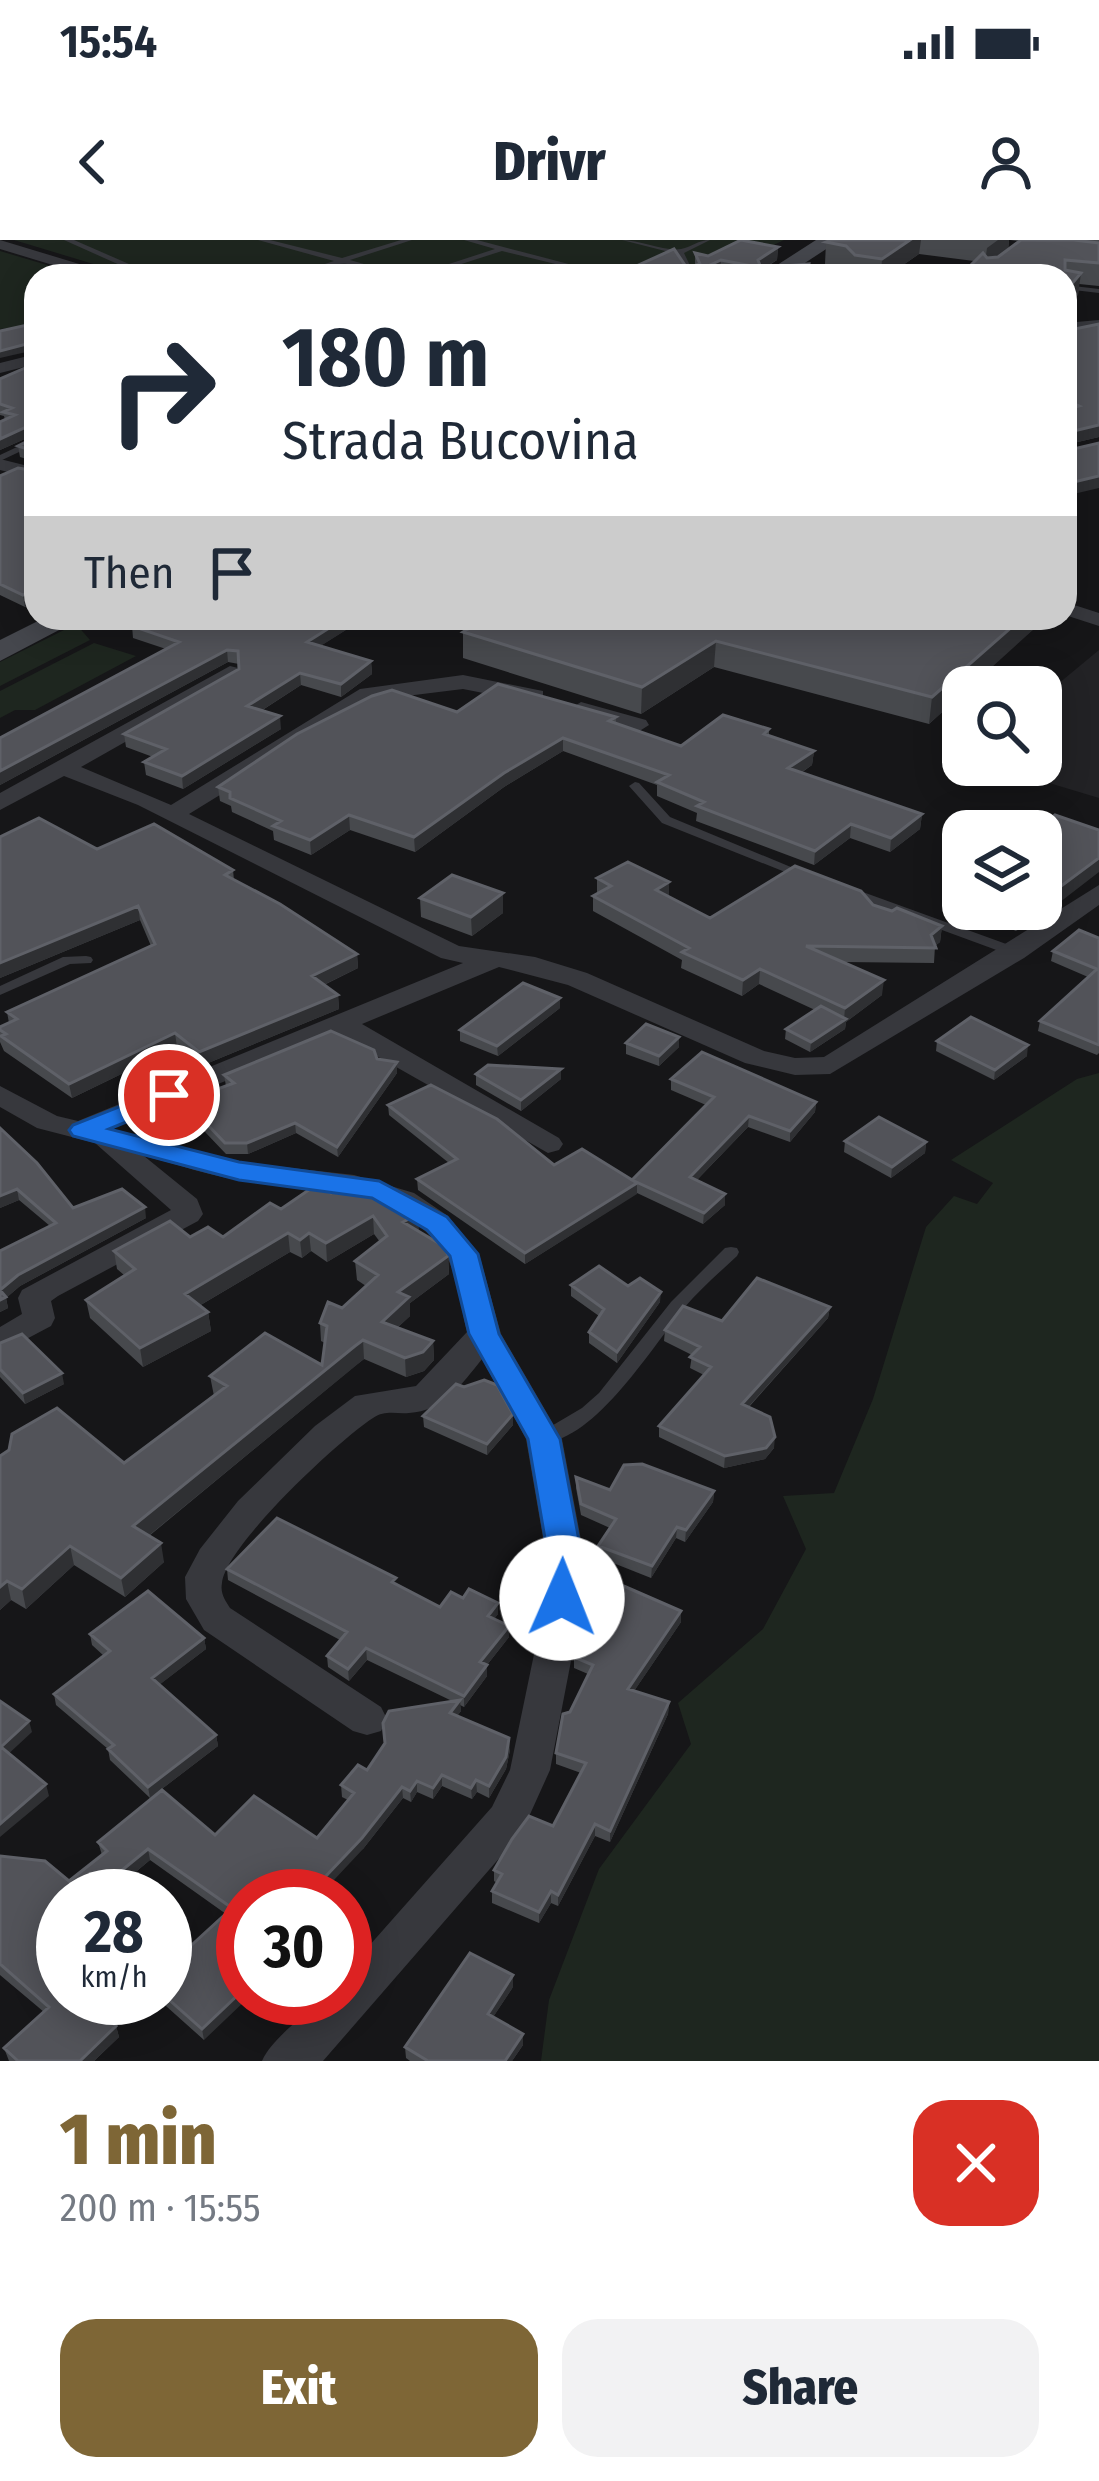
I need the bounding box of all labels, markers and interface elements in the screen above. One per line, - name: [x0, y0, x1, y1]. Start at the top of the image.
- text: 15:54: [60, 15, 157, 69]
- icon: back: [60, 129, 126, 195]
- icon: person: [973, 129, 1039, 195]
- text: Drivr: [494, 130, 606, 194]
- text: 180 m: [282, 307, 489, 408]
- icon: right: [84, 312, 240, 468]
- text: Strada Bucovina: [282, 409, 639, 473]
- icon: arrive: [199, 540, 265, 606]
- text: Then: [84, 546, 175, 600]
- map controls: [942, 666, 1062, 930]
- button: search: [942, 666, 1062, 786]
- button: layers: [942, 810, 1062, 930]
- pin: [118, 1044, 220, 1146]
- icon: arrive: [136, 1062, 202, 1128]
- position arrow: [499, 1535, 625, 1661]
- speed limit sign: 30: [216, 1869, 372, 2025]
- text: 28: [84, 1896, 144, 1968]
- text: km/h: [81, 1959, 147, 1995]
- text: 1 min: [60, 2097, 217, 2183]
- button: close: [913, 2100, 1039, 2226]
- text: 200 m · 15:55: [60, 2185, 261, 2231]
- button: Exit: [60, 2319, 538, 2457]
- button: Share: [562, 2319, 1039, 2457]

